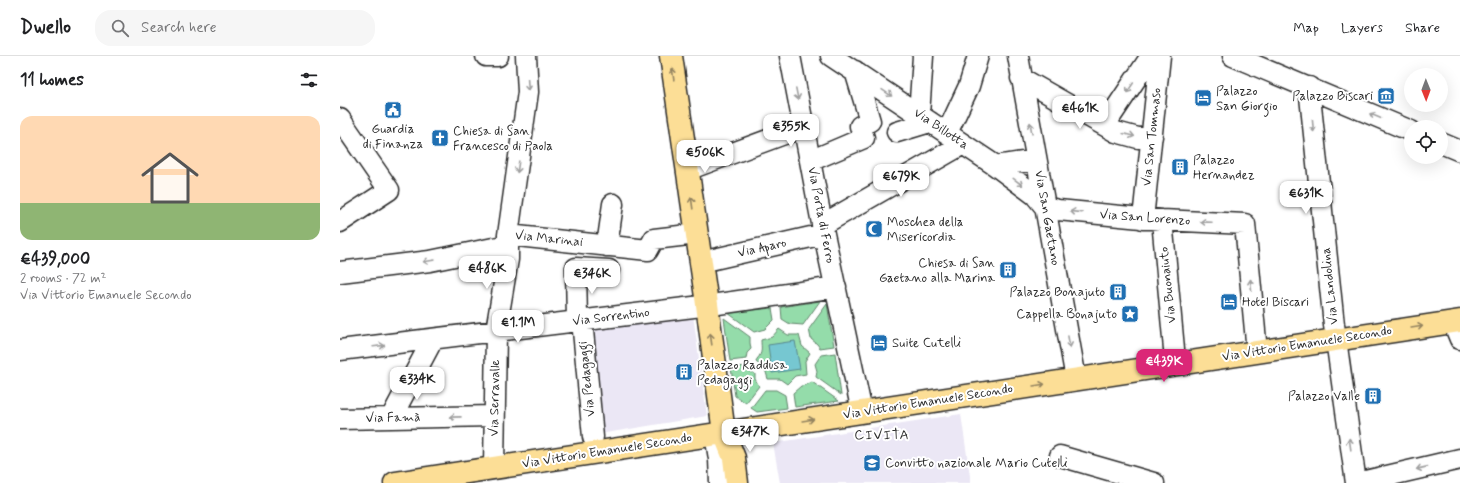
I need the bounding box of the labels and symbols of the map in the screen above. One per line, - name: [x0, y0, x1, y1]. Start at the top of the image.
- one-way arrow: [669, 68, 677, 81]
- north arrow: [1404, 68, 1448, 112]
- one-way arrow: [524, 78, 531, 91]
- one-way arrow: [1126, 83, 1134, 94]
- place label: Palazzo San Giorgio: [1216, 83, 1278, 117]
- museum icon: Palazzo Biscari: [1376, 86, 1396, 106]
- one-way arrow: [794, 87, 802, 100]
- street label: Via San Tommaso: [1138, 87, 1166, 187]
- hotel icon: Palazzo San Giorgio: [1193, 88, 1213, 108]
- place label: Palazzo Biscari: [1292, 88, 1373, 105]
- one-way arrow: [881, 89, 892, 97]
- pin: €461K: [1052, 96, 1108, 130]
- public building icon: Guardia di Finanza: [383, 100, 403, 120]
- street label: Via Billotta: [910, 104, 972, 154]
- one-way arrow: [1370, 111, 1382, 119]
- pin: €355K: [763, 114, 819, 148]
- one-way arrow: [1309, 119, 1317, 132]
- place label: Guardia di Finanza: [363, 121, 424, 153]
- one-way arrow: [1026, 121, 1034, 134]
- place label: Chiesa di San Francesco di Paola: [453, 123, 553, 155]
- church icon: Chiesa di San Francesco di Paola: [430, 128, 450, 148]
- one-way arrow: [1123, 132, 1136, 140]
- pin: €506K: [677, 140, 733, 174]
- place label: Palazzo Hernandez: [1193, 152, 1255, 184]
- building icon: Palazzo Hernandez: [1170, 157, 1190, 177]
- one-way arrow: [514, 160, 522, 173]
- pin: €679K: [873, 164, 929, 198]
- street label: Via Porta di Ferro: [803, 165, 839, 265]
- street label: Via San Gaetano: [1030, 169, 1064, 267]
- one-way arrow: [1012, 178, 1023, 186]
- pin: €631K: [1278, 181, 1334, 215]
- one-way arrow: [688, 197, 696, 210]
- street label: Via San Lorenzo: [1099, 206, 1191, 230]
- one-way arrow: [1070, 208, 1083, 216]
- place label: Moschea della Misericordia: [887, 214, 964, 246]
- one-way arrow: [1200, 218, 1213, 226]
- mosque icon: Moschea della Misericordia: [864, 219, 884, 239]
- street label: Via Marinai: [514, 227, 584, 251]
- street label: Via Aparo: [736, 234, 788, 263]
- street label: Via Buonaiuto: [1156, 246, 1180, 324]
- street label: Via Landolina: [1317, 246, 1343, 325]
- place label: Chiesa di San Gaetano alla Marina: [879, 255, 995, 287]
- pin: €486K: [459, 256, 515, 290]
- one-way arrow: [423, 257, 436, 265]
- building icon: Chiesa di San Gaetano alla Marina: [998, 260, 1018, 280]
- pin: €346K: [564, 261, 620, 295]
- one-way arrow: [1247, 279, 1254, 292]
- building icon: Palazzo Bonajuto: [1108, 282, 1128, 302]
- place label: Palazzo Bonajuto: [1009, 284, 1105, 301]
- hotel icon: Hotel Biscari: [1219, 292, 1239, 312]
- place label: Hotel Biscari: [1242, 294, 1309, 311]
- street label: Via Sorrentino: [571, 304, 651, 330]
- place icon: Cappella Bonajuto: [1120, 304, 1140, 324]
- place label: Cappella Bonajuto: [1016, 306, 1117, 323]
- pin: €1.1M: [490, 310, 546, 344]
- street label: Via Vittorio Emanuele Secondo: [1221, 322, 1393, 366]
- one-way arrow: [1410, 323, 1423, 331]
- one-way arrow: [707, 333, 715, 346]
- hotel icon: Suite Cutelli: [869, 333, 889, 353]
- place label: Suite Cutelli: [892, 335, 962, 352]
- one-way arrow: [1065, 335, 1073, 348]
- street label: Via Pedagaggi: [575, 340, 601, 417]
- one-way arrow: [372, 342, 385, 349]
- pin: €439K: [1136, 349, 1192, 383]
- place label: Palazzo Raddusa Pedagaggi: [697, 357, 787, 391]
- street label: Via Serravalle: [486, 359, 504, 437]
- building icon: Palazzo Raddusa Pedagaggi: [674, 362, 694, 382]
- pin: €334K: [389, 367, 445, 401]
- street label: Via Vittorio Emanuele Secondo: [842, 380, 1014, 424]
- one-way arrow: [1032, 381, 1045, 389]
- building icon: Palazzo Valle: [1363, 386, 1383, 406]
- place label: Palazzo Valle: [1288, 388, 1360, 405]
- street label: Via Famà: [366, 409, 420, 427]
- one-way arrow: [449, 413, 462, 420]
- one-way arrow: [801, 416, 814, 424]
- pin: €347K: [722, 419, 778, 453]
- district label: CIVITA: [854, 426, 910, 444]
- street label: Via Vittorio Emanuele Secondo: [521, 429, 693, 473]
- one-way arrow: [1346, 438, 1354, 451]
- school or university icon: Convitto nazionale Mario Cutelli: [862, 453, 882, 473]
- place label: Convitto nazionale Mario Cutelli: [885, 455, 1068, 472]
- one-way arrow: [1416, 465, 1429, 472]

